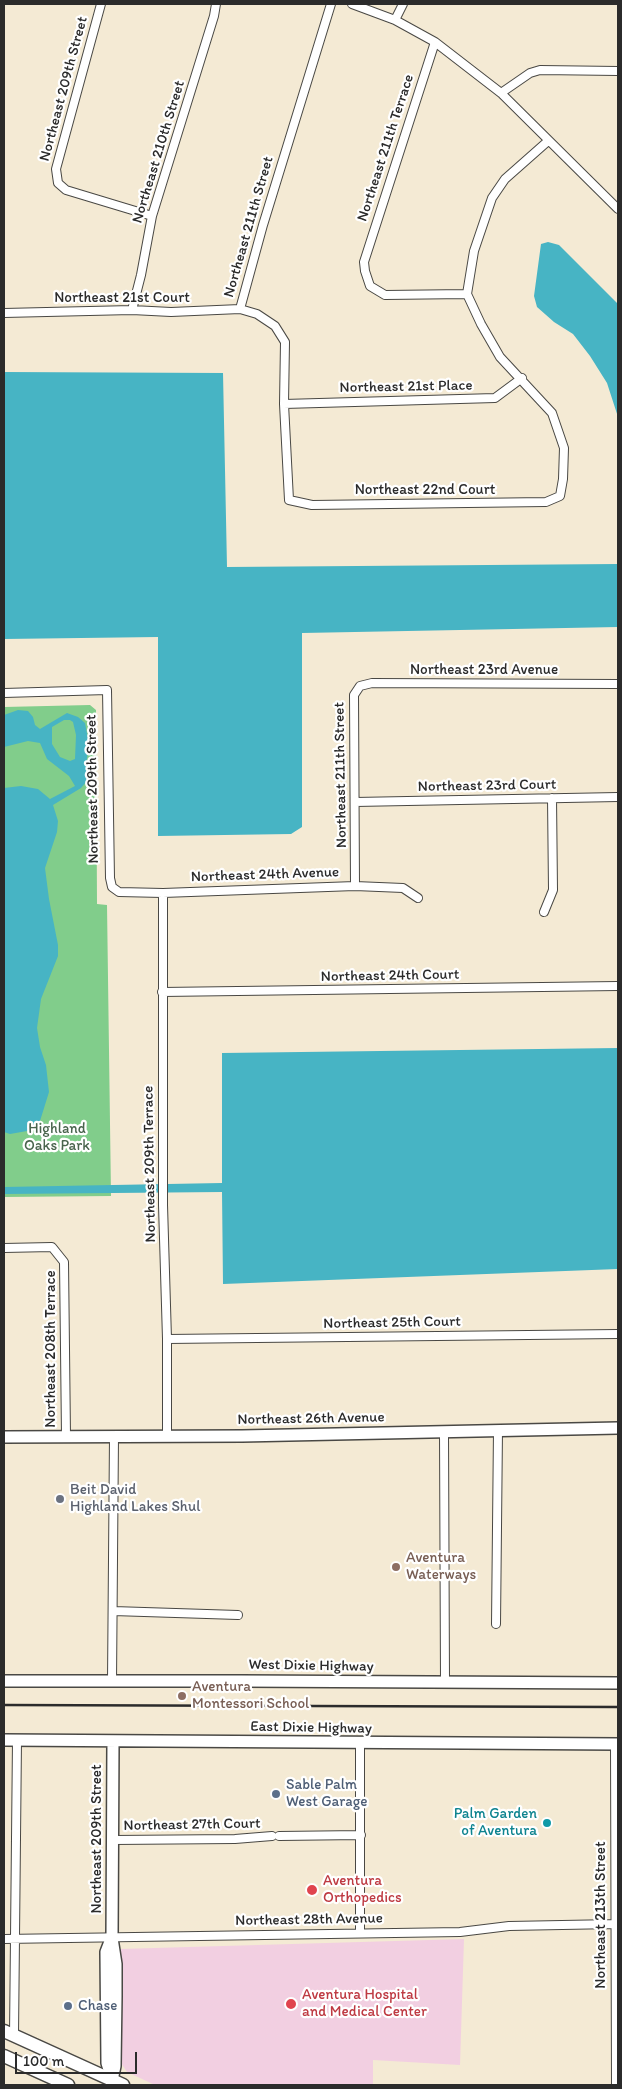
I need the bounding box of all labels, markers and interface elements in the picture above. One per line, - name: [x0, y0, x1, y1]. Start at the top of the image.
- street label: Northeast 209th Street: [36, 15, 92, 163]
- street label: Northeast 211th Terrace: [354, 72, 418, 224]
- street label: Northeast 210th Street: [129, 78, 189, 226]
- street label: Northeast 211th Street: [220, 154, 278, 300]
- street label: Northeast 21st Court: [54, 289, 190, 307]
- street label: Northeast 21st Place: [339, 377, 473, 397]
- street label: Northeast 22nd Court: [355, 481, 495, 499]
- street label: Northeast 23rd Avenue: [410, 661, 558, 679]
- street label: Northeast 211th Street: [331, 702, 351, 848]
- street label: Northeast 209th Street: [83, 714, 103, 864]
- street label: Northeast 23rd Court: [418, 776, 556, 796]
- street label: Northeast 24th Avenue: [191, 863, 339, 887]
- street label: Northeast 24th Court: [321, 966, 459, 986]
- street label: Northeast 209th Terrace: [140, 1085, 160, 1243]
- park label: Highland Oaks Park: [24, 1120, 90, 1155]
- street label: Northeast 208th Terrace: [42, 1270, 60, 1428]
- street label: Northeast 25th Court: [323, 1313, 461, 1333]
- street label: Northeast 26th Avenue: [237, 1409, 385, 1429]
- place label: Beit David Highland Lakes Shul: [70, 1481, 200, 1516]
- marker: Beit David Highland Lakes Shul: [54, 1493, 66, 1505]
- place label: Aventura Waterways: [406, 1549, 476, 1584]
- marker: Aventura Waterways: [390, 1561, 402, 1573]
- street label: West Dixie Highway: [248, 1656, 374, 1676]
- place label: Aventura Montessori School: [192, 1678, 309, 1713]
- marker: Aventura Montessori School: [176, 1690, 188, 1702]
- street label: East Dixie Highway: [250, 1718, 372, 1738]
- street label: Northeast 209th Street: [88, 1764, 106, 1914]
- place label: Sable Palm West Garage: [286, 1776, 367, 1811]
- marker: Sable Palm West Garage: [270, 1788, 282, 1800]
- place label: Palm Garden of Aventura: [454, 1805, 537, 1840]
- street label: Northeast 27th Court: [123, 1815, 261, 1835]
- marker: Palm Garden of Aventura: [541, 1817, 553, 1829]
- street label: Northeast 213th Street: [592, 1841, 610, 1989]
- place label: Aventura Orthopedics: [323, 1872, 402, 1907]
- marker: Aventura Orthopedics: [305, 1883, 319, 1897]
- street label: Northeast 28th Avenue: [235, 1910, 383, 1930]
- place label: Aventura Hospital and Medical Center: [302, 1986, 427, 2021]
- place label: Chase: [78, 1997, 117, 2015]
- marker: Aventura Hospital and Medical Center: [284, 1997, 298, 2011]
- marker: Chase: [62, 2000, 74, 2012]
- scale bar: [18, 2042, 140, 2074]
- text: 100 m: [23, 2052, 64, 2070]

